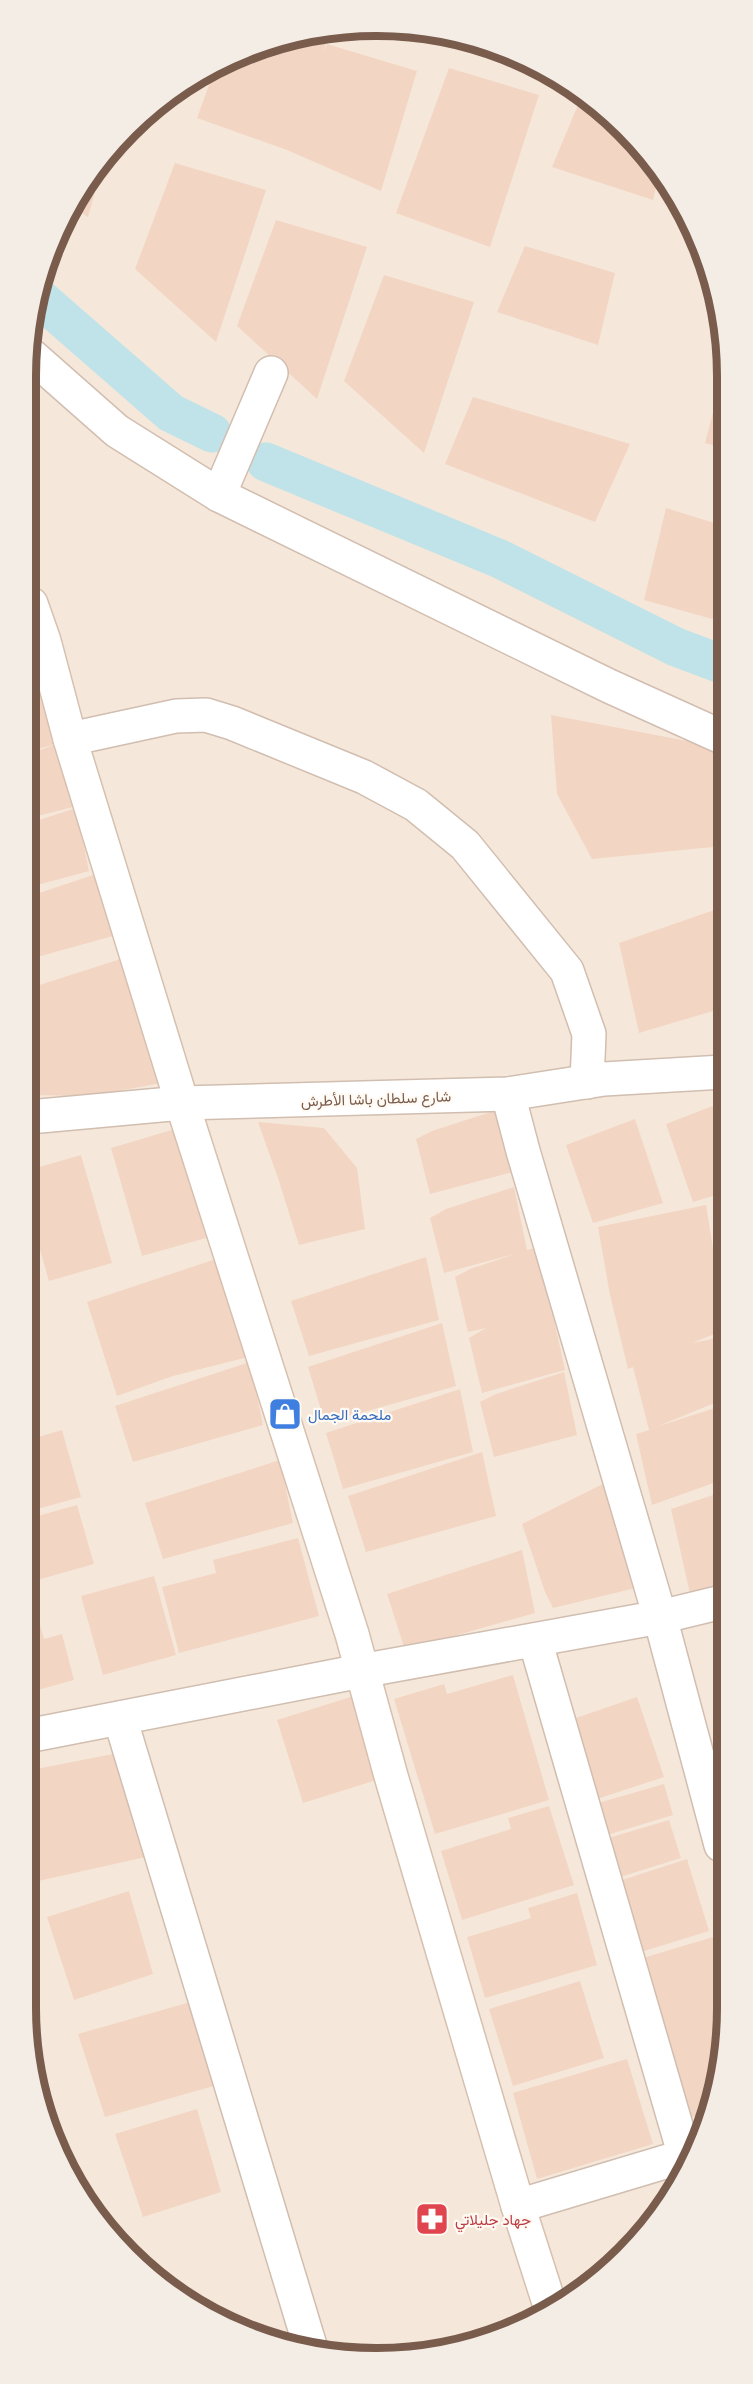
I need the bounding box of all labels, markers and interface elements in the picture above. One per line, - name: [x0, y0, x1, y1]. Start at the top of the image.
- street label: شارع سلطان باشا الأطرش: [301, 1086, 452, 1113]
- shop icon: ملحمة الجمال: [267, 1396, 303, 1432]
- place label: ملحمة الجمال: [308, 1405, 391, 1424]
- pharmacy icon: جهاد جليلاتي: [414, 2201, 450, 2237]
- place label: جهاد جليلاتي: [455, 2210, 531, 2233]

